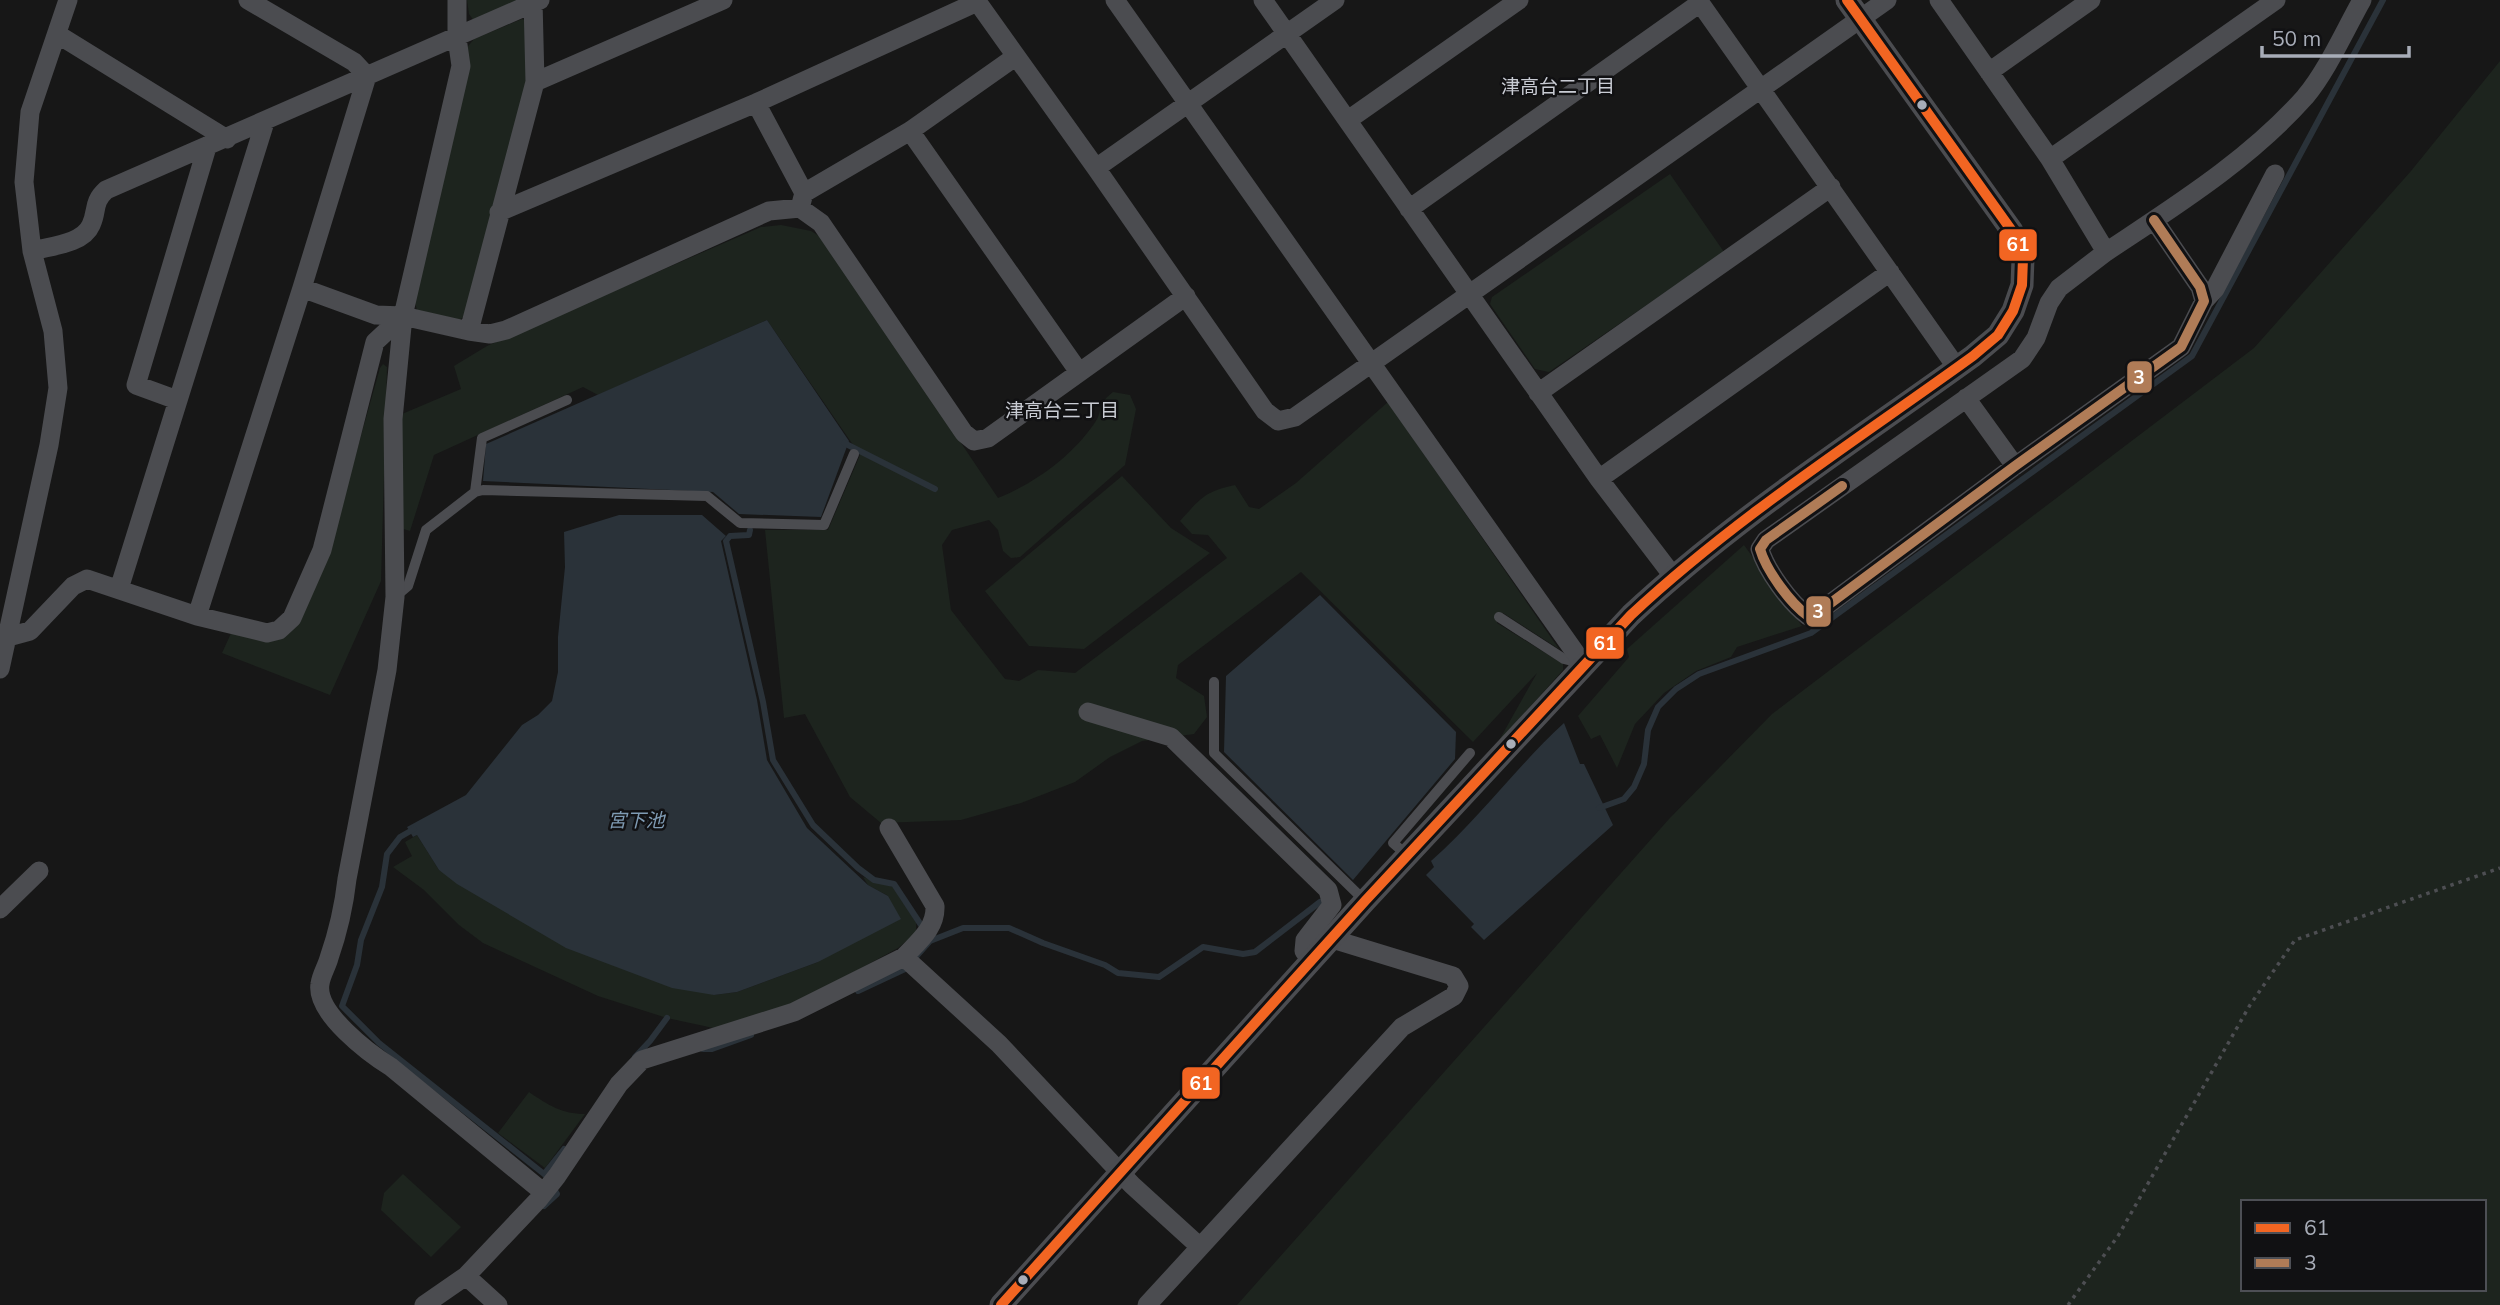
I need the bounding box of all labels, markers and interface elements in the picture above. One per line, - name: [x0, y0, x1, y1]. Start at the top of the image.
- scale bar: [2262, 14, 2409, 58]
- text: 50 m: [2272, 25, 2321, 51]
- district label: 津高台二丁目: [1501, 74, 1615, 98]
- unlabelled marker: [1915, 98, 1929, 112]
- line badge: 61: [1998, 228, 2038, 262]
- text: 61: [2007, 232, 2029, 256]
- line badge: 3: [2126, 360, 2153, 394]
- text: 3: [2133, 365, 2145, 389]
- district label: 津高台三丁目: [1005, 398, 1119, 422]
- line badge: 3: [1805, 595, 1832, 628]
- text: 3: [1812, 599, 1824, 623]
- line badge: 61: [1585, 626, 1625, 660]
- text: 61: [1594, 631, 1616, 655]
- unlabelled marker: [1504, 737, 1518, 751]
- water label: 宮下池: [607, 808, 666, 832]
- line badge: 61: [1181, 1066, 1221, 1100]
- text: 61: [1190, 1071, 1212, 1095]
- legend: [2241, 1200, 2486, 1291]
- text: 61: [2304, 1214, 2329, 1240]
- text: 3: [2304, 1249, 2317, 1275]
- unlabelled marker: [1016, 1273, 1030, 1287]

